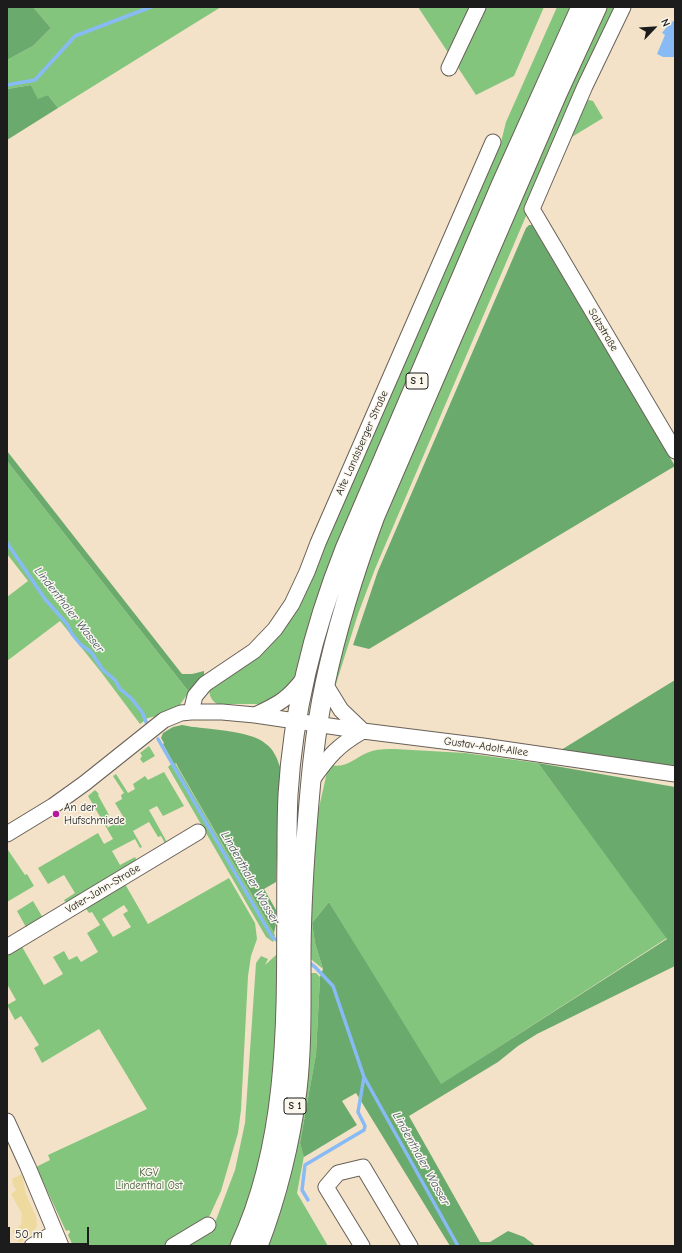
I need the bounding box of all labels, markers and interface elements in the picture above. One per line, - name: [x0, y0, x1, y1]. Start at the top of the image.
- north arrow: [634, 8, 674, 48]
- text: N: [658, 17, 673, 29]
- street label: Salzstraße: [585, 306, 621, 354]
- road number: S 1: [406, 373, 428, 389]
- street label: Alte Landsberger Straße: [333, 388, 391, 498]
- water label: Lindenthaler Wasser: [31, 564, 107, 656]
- street label: Gustav-Adolf-Allee: [443, 735, 529, 759]
- place label: An der Hufschmiede: [64, 801, 125, 827]
- marker: An der Hufschmiede: [51, 809, 61, 819]
- water label: Lindenthaler Wasser: [218, 829, 282, 927]
- street label: Vater-Jahn-Straße: [63, 861, 143, 917]
- road number: S 1: [284, 1098, 306, 1114]
- water label: Lindenthaler Wasser: [389, 1110, 453, 1208]
- park label: KGV Lindenthal Ost: [115, 1166, 183, 1192]
- scale bar: [10, 1219, 91, 1245]
- text: 50 m: [15, 1227, 43, 1241]

